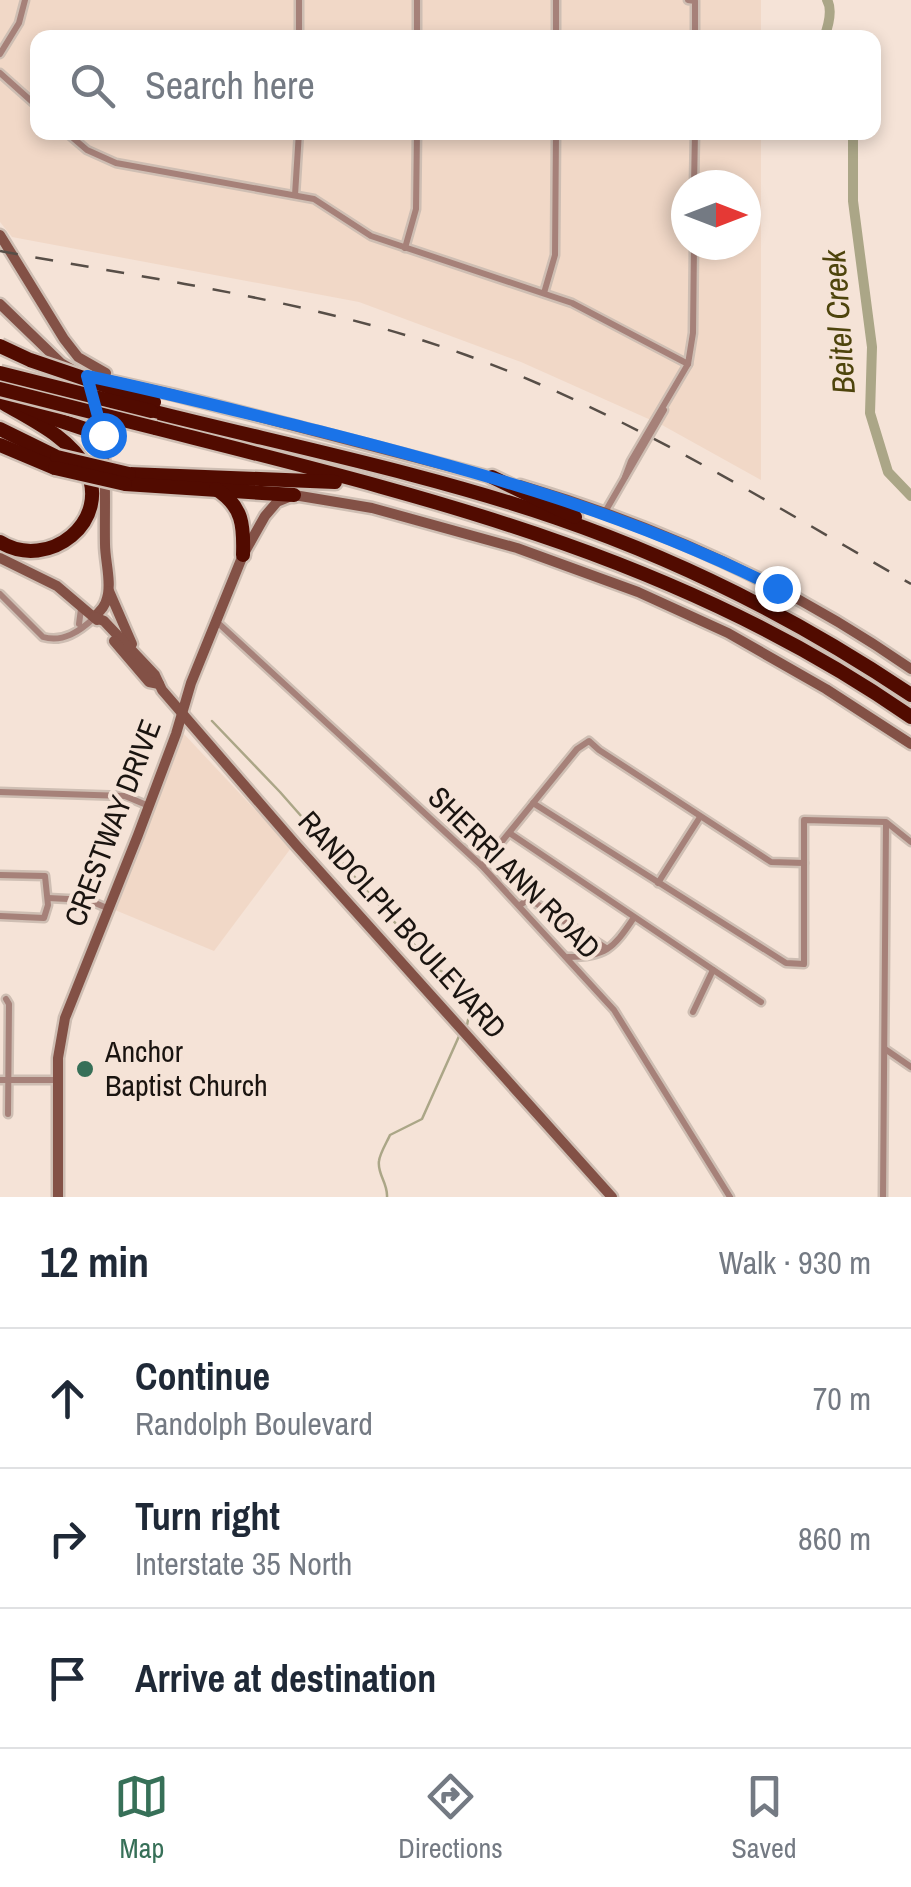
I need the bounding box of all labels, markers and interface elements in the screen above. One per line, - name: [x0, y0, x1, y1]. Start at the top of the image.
- search box: [30, 30, 881, 140]
- icon: search: [65, 58, 120, 113]
- text: Search here: [145, 60, 315, 111]
- north arrow: [671, 170, 761, 260]
- water label: Beitel Creek: [812, 248, 865, 396]
- route start: [81, 413, 127, 459]
- route end: [755, 566, 801, 612]
- street label: CRESTWAY DRIVE: [54, 714, 170, 932]
- street label: SHERRI ANN ROAD: [420, 777, 610, 967]
- street label: RANDOLPH BOULEVARD: [290, 802, 516, 1047]
- place label: Anchor Baptist Church: [104, 1031, 268, 1105]
- marker: Anchor Baptist Church: [74, 1058, 96, 1080]
- text: 12 min: [40, 1234, 149, 1290]
- text: Walk · 930 m: [719, 1241, 871, 1284]
- text: Continue: [135, 1351, 270, 1402]
- icon: ahead: [40, 1371, 95, 1426]
- text: 70 m: [813, 1377, 871, 1420]
- text: Randolph Boulevard: [135, 1402, 373, 1445]
- text: Turn right: [135, 1491, 280, 1542]
- icon: right: [40, 1511, 95, 1566]
- text: 860 m: [798, 1517, 871, 1560]
- text: Interstate 35 North: [135, 1542, 352, 1585]
- icon: arrive: [40, 1651, 95, 1706]
- text: Arrive at destination: [135, 1653, 436, 1704]
- tab: Map: [114, 1769, 169, 1867]
- tab: Directions: [398, 1769, 503, 1867]
- tab: Saved: [732, 1769, 797, 1867]

